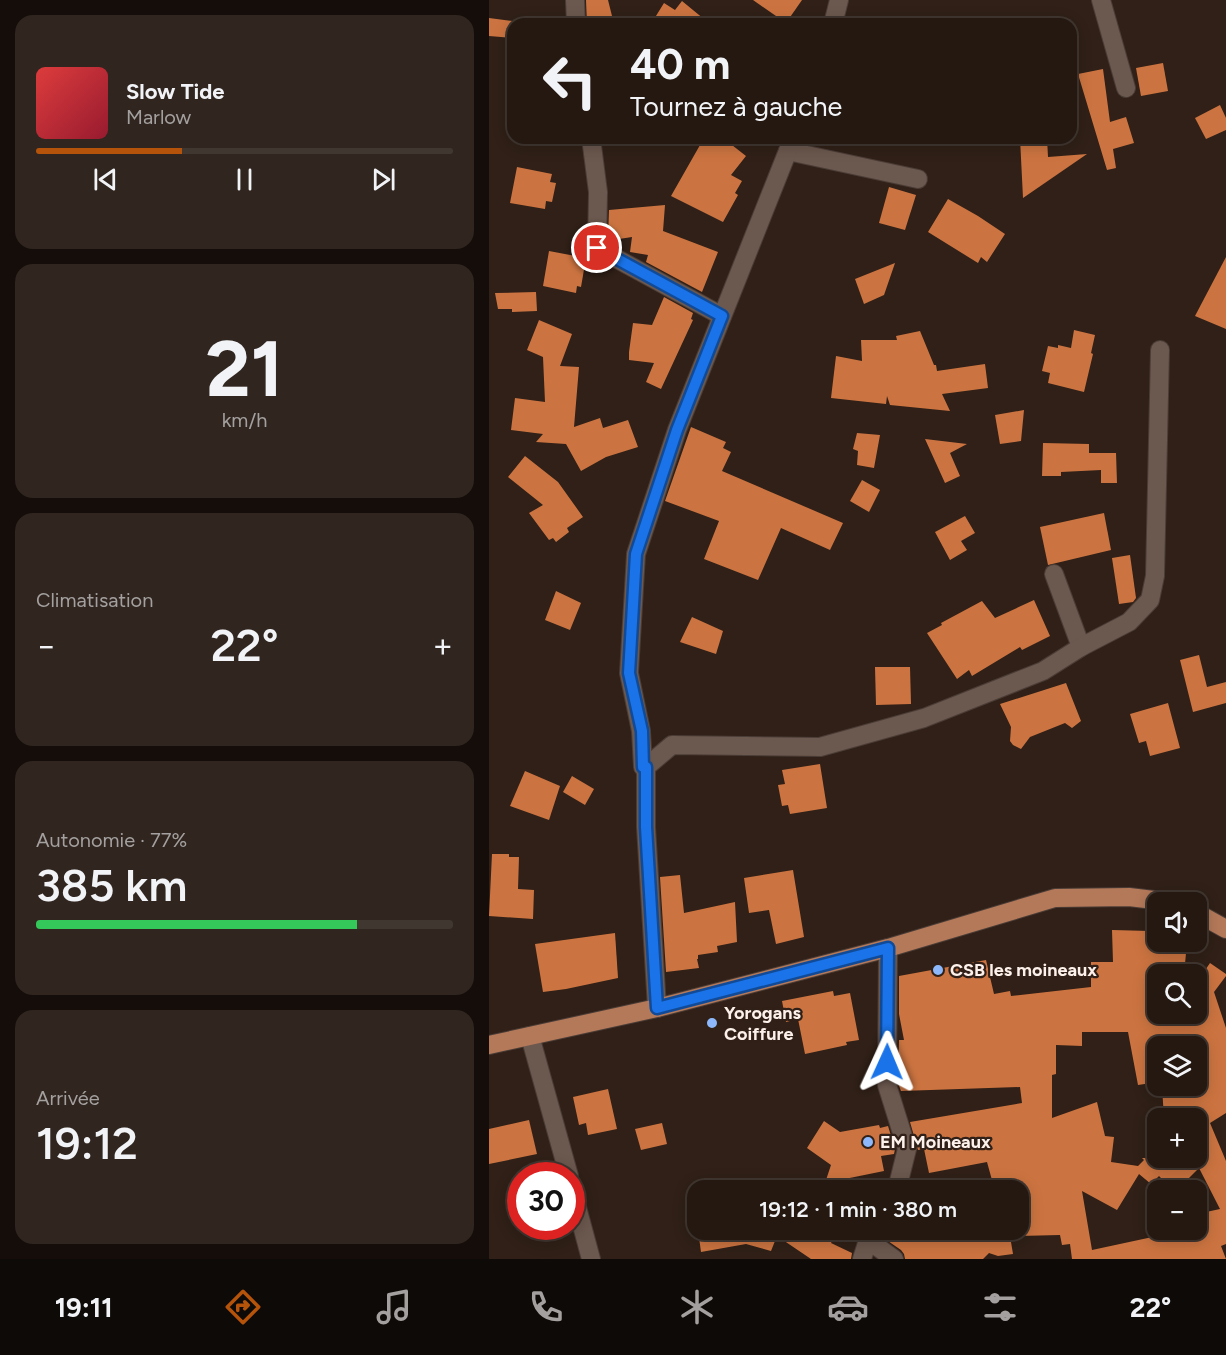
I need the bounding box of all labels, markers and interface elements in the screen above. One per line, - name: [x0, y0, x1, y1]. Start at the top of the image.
- text: 40 m: [630, 39, 730, 90]
- icon: left: [531, 42, 609, 120]
- text: Slow Tide: [126, 78, 225, 105]
- text: Tournez à gauche: [630, 90, 842, 123]
- text: Marlow: [126, 105, 191, 129]
- icon: previous: [89, 163, 122, 196]
- icon: pause: [228, 163, 261, 196]
- icon: next: [367, 163, 400, 196]
- pin: [571, 222, 622, 273]
- icon: arrive: [580, 231, 613, 264]
- text: 21: [205, 322, 284, 416]
- text: km/h: [222, 408, 267, 432]
- text: Climatisation: [36, 588, 153, 612]
- text: 22°: [210, 618, 279, 672]
- text: −: [36, 626, 57, 665]
- text: +: [432, 626, 453, 665]
- text: Autonomie · 77%: [36, 828, 187, 852]
- text: 385 km: [36, 858, 187, 912]
- map controls: [1147, 892, 1207, 1240]
- button: sound: [1147, 892, 1207, 952]
- place label: CSB les moineaux: [950, 959, 1097, 981]
- marker: CSB les moineaux: [931, 963, 945, 977]
- button: search: [1147, 964, 1207, 1024]
- place label: Yorogans Coiffure: [724, 1002, 801, 1045]
- marker: Yorogans Coiffure: [705, 1016, 719, 1030]
- position arrow: [855, 1030, 919, 1094]
- button: layers: [1147, 1036, 1207, 1096]
- text: Arrivée: [36, 1086, 100, 1110]
- button: +: [1147, 1108, 1207, 1168]
- text: 19:12: [36, 1116, 138, 1170]
- place label: EM Moineaux: [880, 1131, 991, 1153]
- marker: EM Moineaux: [861, 1135, 875, 1149]
- speed limit sign: 30: [507, 1162, 585, 1240]
- button: −: [1147, 1180, 1207, 1240]
- text: 19:12 · 1 min · 380 m: [759, 1196, 957, 1223]
- icon: directions: [222, 1286, 264, 1328]
- icon: music: [373, 1286, 415, 1328]
- icon: phone: [525, 1286, 567, 1328]
- icon: climate: [676, 1286, 718, 1328]
- icon: car: [827, 1286, 869, 1328]
- icon: filters: [979, 1286, 1021, 1328]
- text: 19:11: [55, 1291, 113, 1324]
- text: 22°: [1130, 1291, 1171, 1324]

